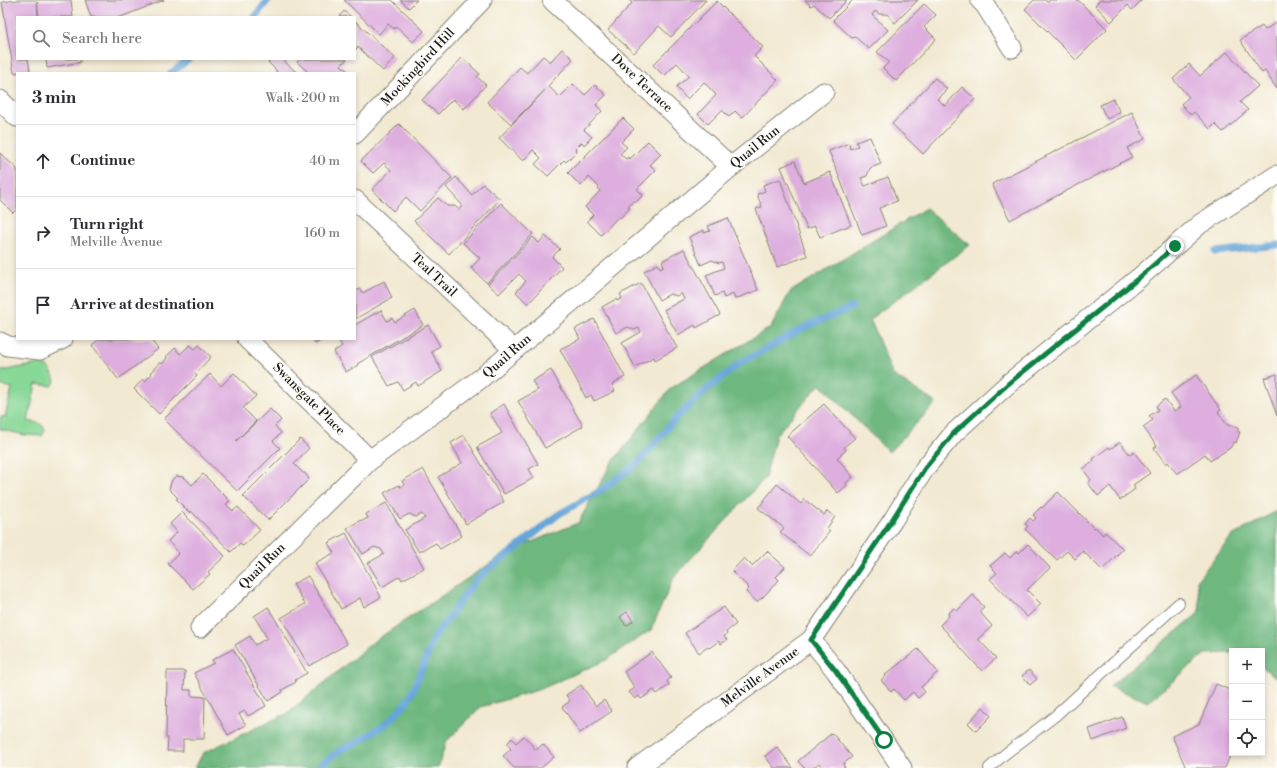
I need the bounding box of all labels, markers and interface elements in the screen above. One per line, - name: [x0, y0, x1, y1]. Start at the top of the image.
- search box: [16, 16, 356, 60]
- street label: Mockingbird Hill: [378, 25, 458, 109]
- icon: search: [30, 27, 52, 49]
- text: Search here: [62, 29, 142, 48]
- street label: Dove Terrace: [608, 50, 676, 116]
- text: 3 min: [32, 87, 76, 109]
- text: Walk · 200 m: [266, 90, 340, 106]
- street label: Quail Run: [727, 122, 783, 172]
- icon: ahead: [32, 150, 54, 172]
- text: Continue: [70, 151, 135, 170]
- text: 40 m: [310, 153, 340, 169]
- text: Turn right: [70, 215, 144, 234]
- icon: right: [32, 222, 54, 244]
- text: 160 m: [304, 225, 340, 241]
- text: Melville Avenue: [70, 234, 163, 250]
- route end: [1166, 237, 1184, 255]
- street label: Teal Trail: [408, 250, 460, 300]
- icon: arrive: [32, 294, 54, 316]
- text: Arrive at destination: [70, 295, 214, 314]
- street label: Quail Run: [479, 330, 535, 381]
- street label: Swansgate Place: [269, 359, 349, 439]
- street label: Quail Run: [235, 539, 289, 593]
- street label: Melville Avenue: [718, 643, 802, 711]
- map controls: [1229, 648, 1265, 756]
- button: +: [1229, 648, 1265, 684]
- button: −: [1229, 684, 1265, 720]
- button: locate: [1229, 720, 1265, 756]
- route start: [875, 731, 893, 749]

